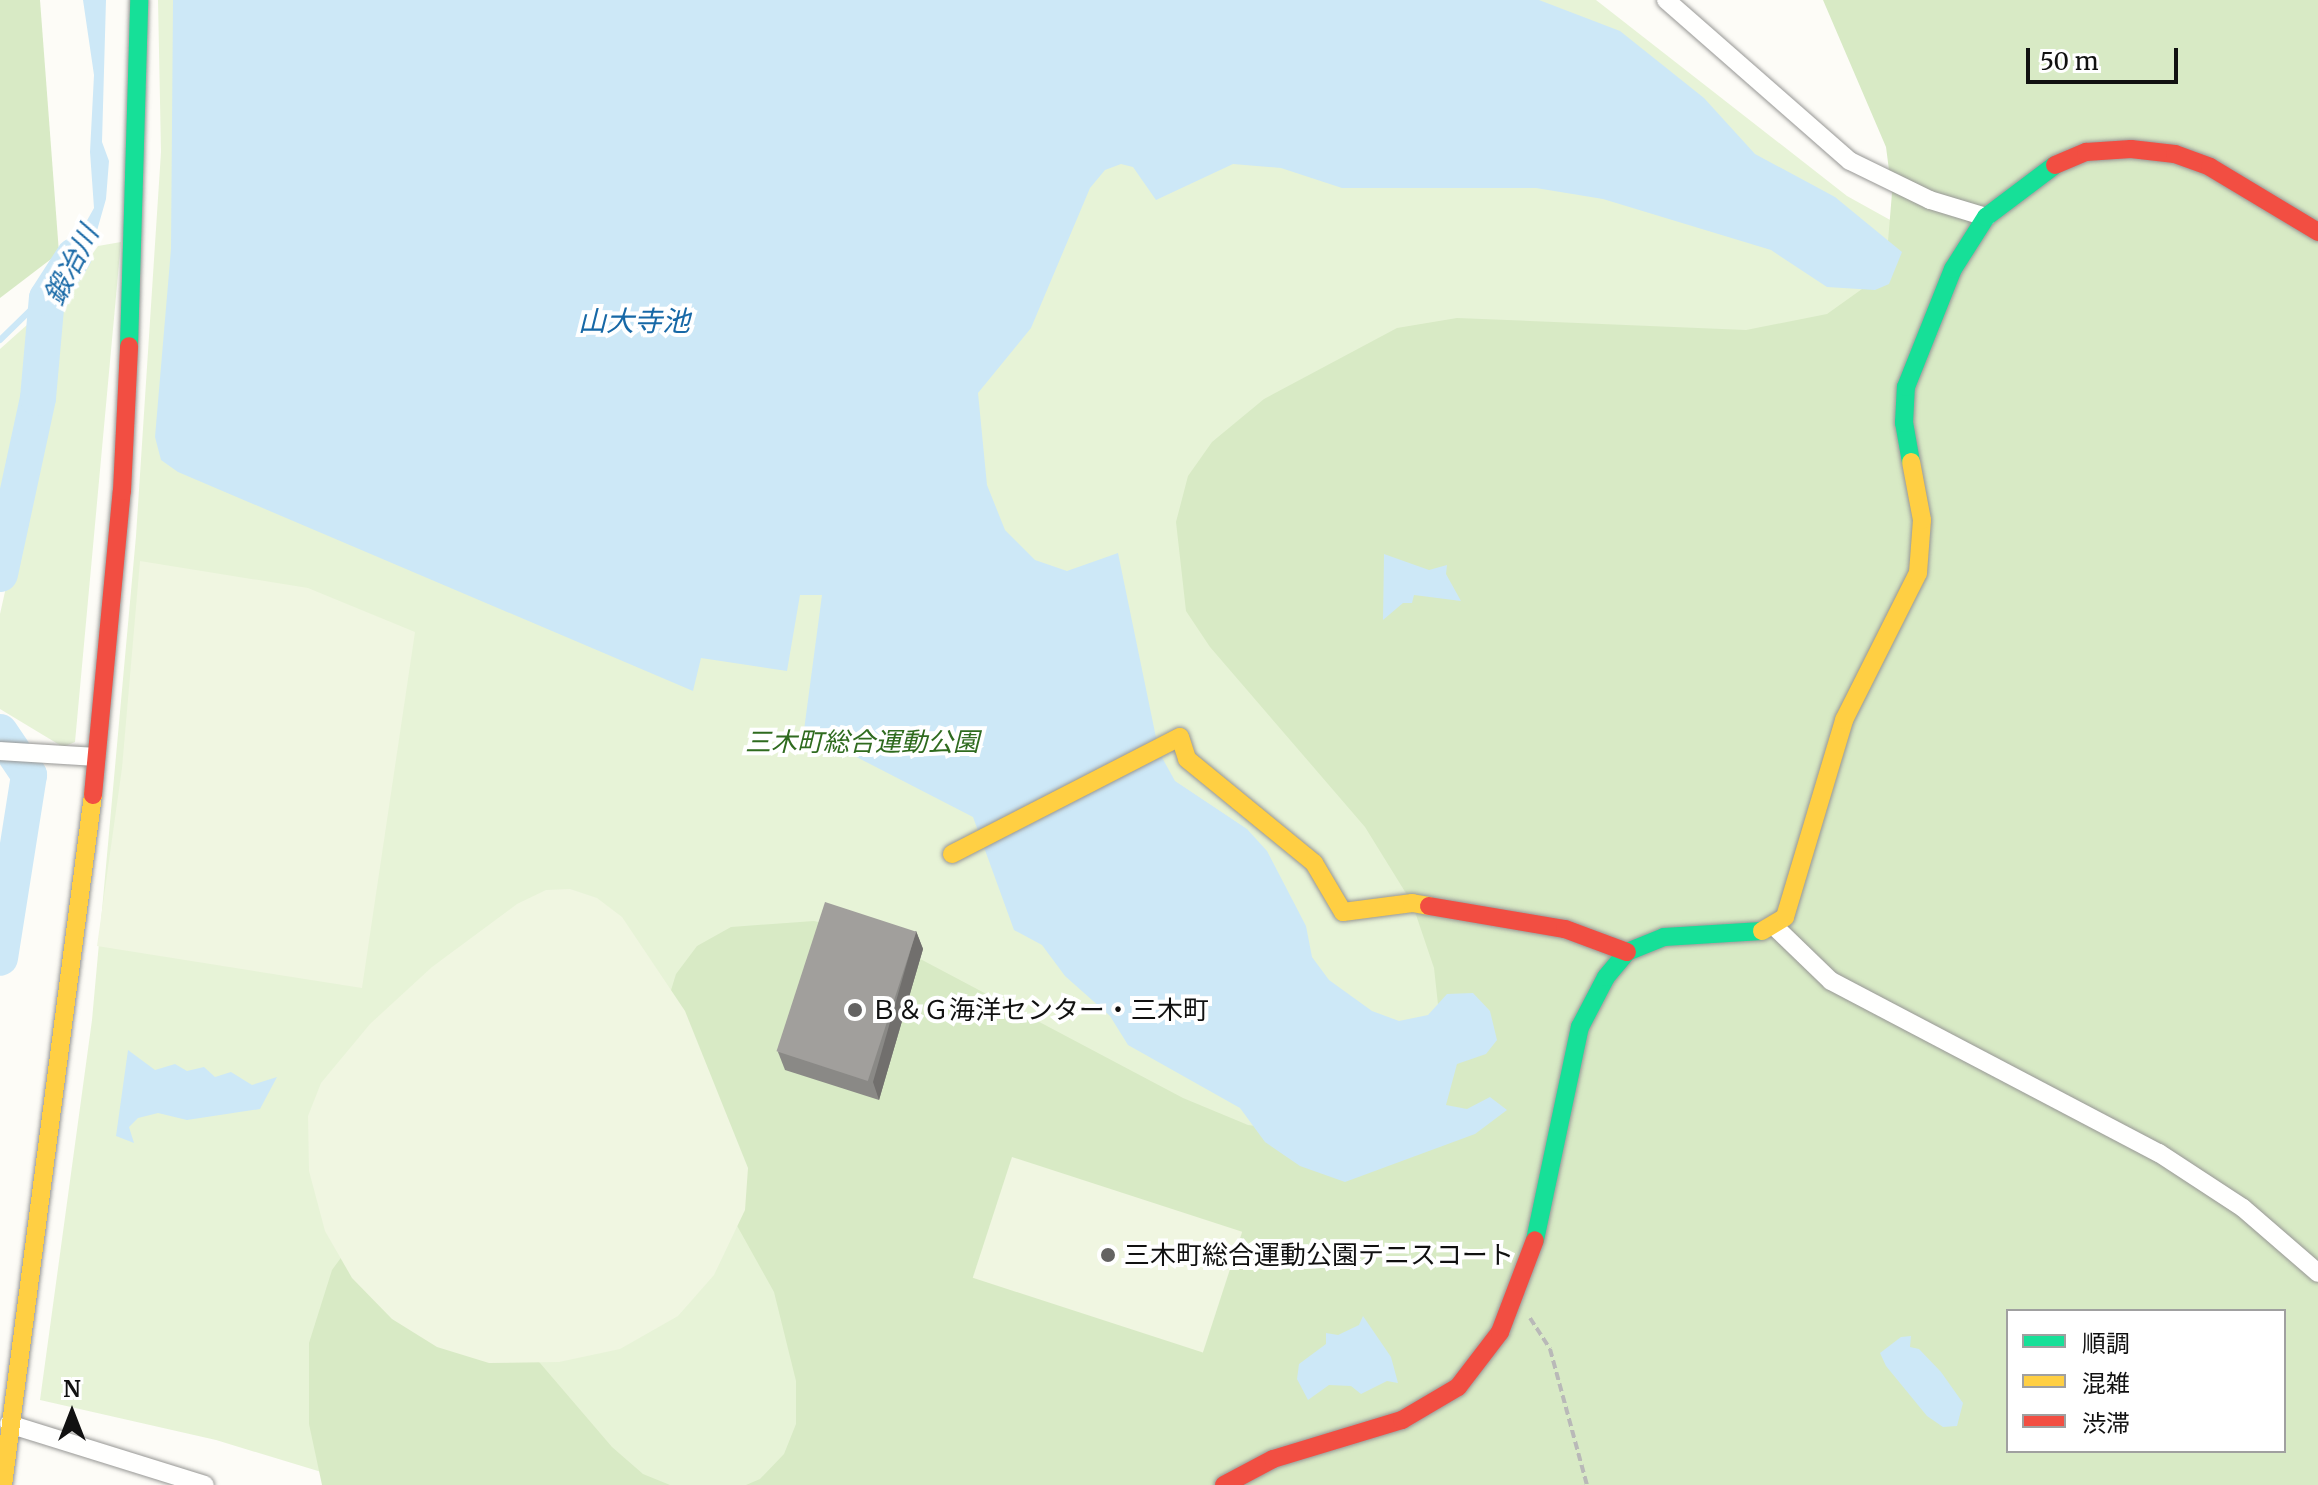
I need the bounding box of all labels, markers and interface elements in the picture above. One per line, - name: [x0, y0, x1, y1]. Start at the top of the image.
- scale bar: [2030, 32, 2182, 82]
- text: 50 m: [2040, 46, 2099, 77]
- water label: 鍛冶川: [37, 220, 105, 310]
- water label: 山大寺池: [578, 304, 690, 338]
- park label: 三木町総合運動公園: [745, 726, 979, 758]
- place label: Ｂ＆Ｇ海洋センター・三木町: [871, 994, 1209, 1026]
- marker: Ｂ＆Ｇ海洋センター・三木町: [846, 1001, 864, 1019]
- place label: 三木町総合運動公園テニスコート: [1124, 1239, 1514, 1271]
- marker: 三木町総合運動公園テニスコート: [1099, 1246, 1117, 1264]
- legend: [2006, 1309, 2286, 1453]
- text: 順調: [2082, 1328, 2130, 1359]
- text: 混雑: [2082, 1368, 2130, 1399]
- north arrow: [32, 1373, 112, 1453]
- text: N: [63, 1375, 81, 1403]
- text: 渋滞: [2082, 1408, 2130, 1439]

